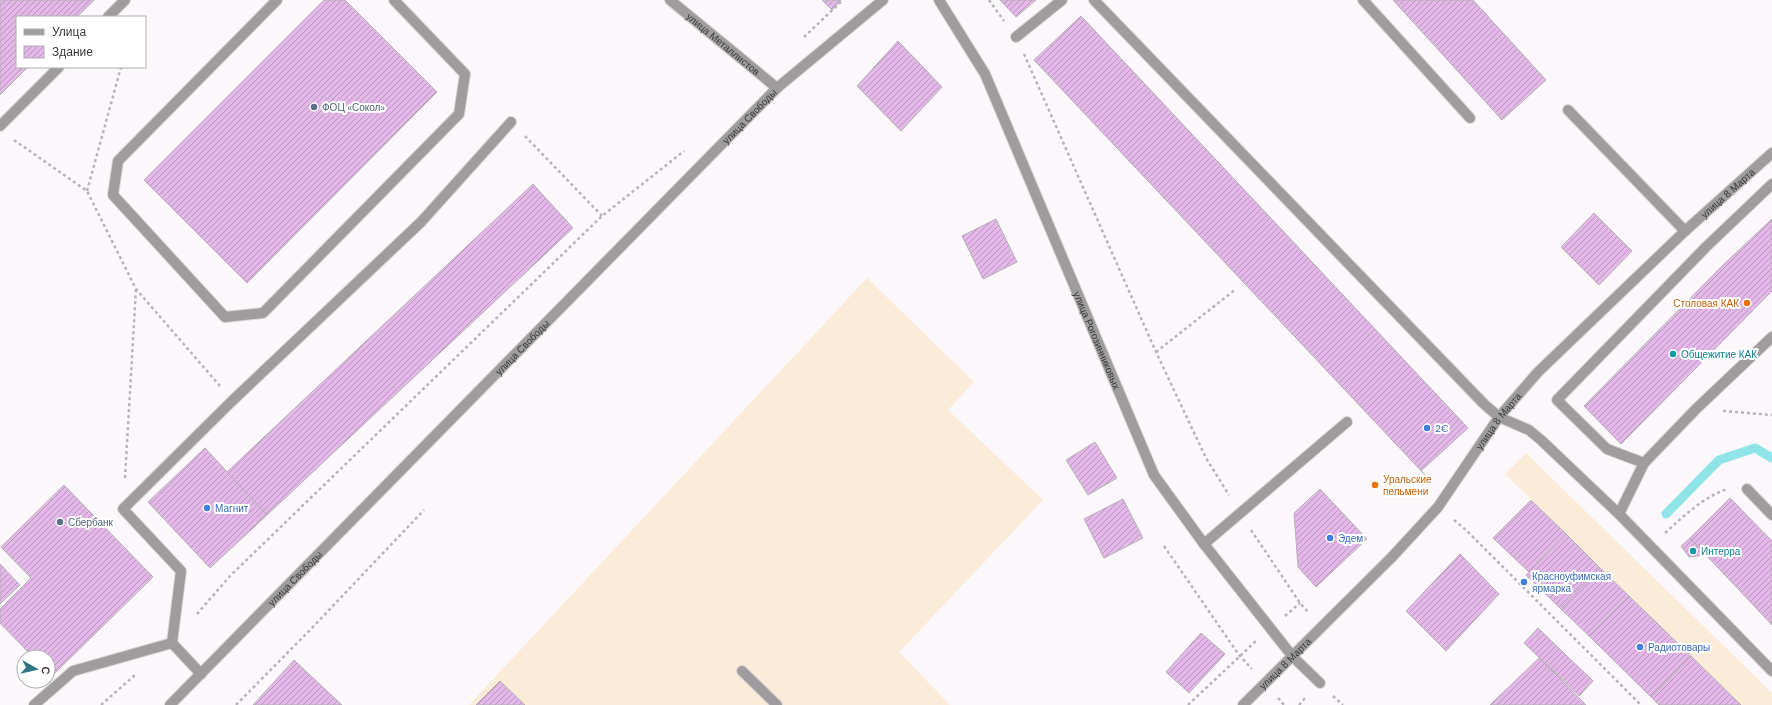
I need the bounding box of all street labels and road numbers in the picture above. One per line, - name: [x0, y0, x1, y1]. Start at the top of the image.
- street label: улица Металлистов: [683, 10, 762, 78]
- street label: улица Свободы: [720, 86, 780, 147]
- street label: улица 8 Марта: [1698, 165, 1758, 221]
- street label: улица Рогозинниковых: [1070, 289, 1123, 391]
- street label: улица Свободы: [492, 317, 552, 378]
- street label: улица 8 Марта: [1473, 390, 1525, 452]
- street label: улица Свободы: [265, 548, 325, 609]
- street label: улица 8 Марта: [1256, 635, 1314, 692]

